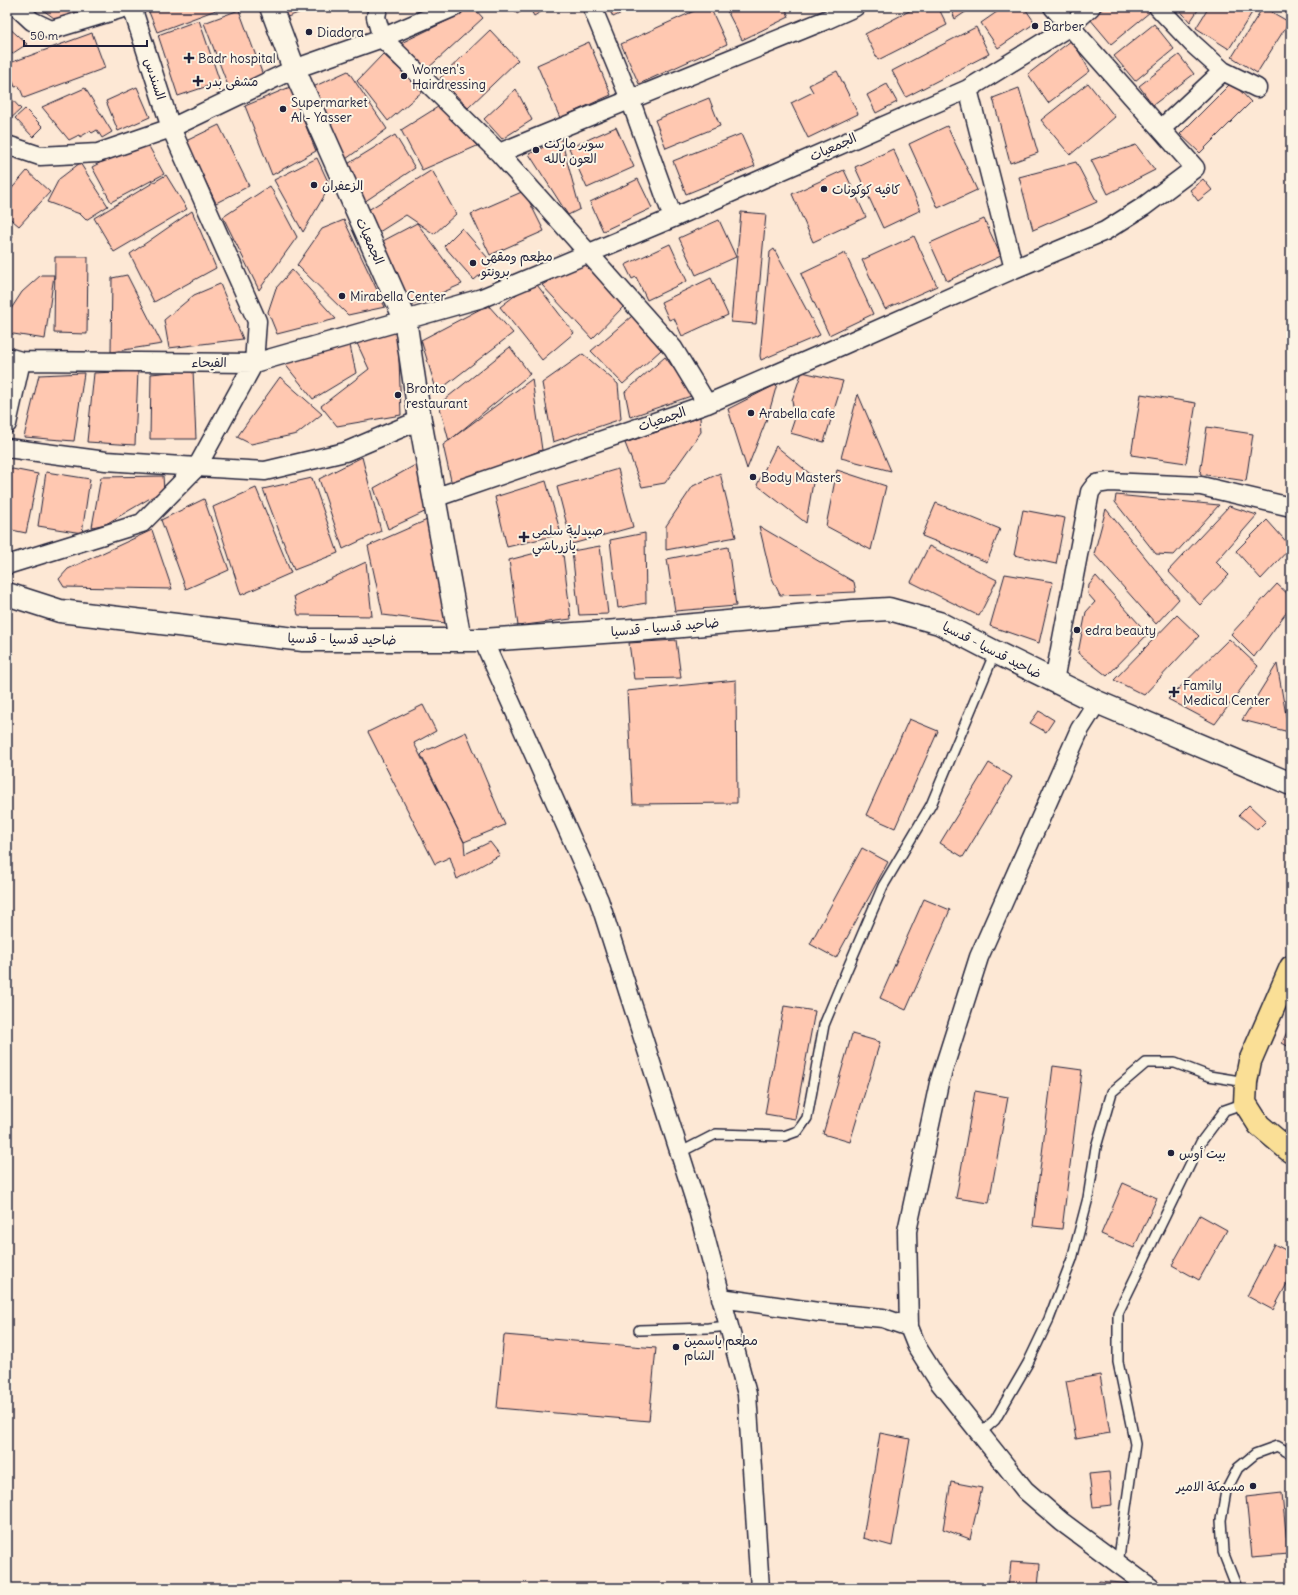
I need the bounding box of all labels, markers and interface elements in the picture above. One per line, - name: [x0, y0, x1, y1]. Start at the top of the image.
- place label: Barber: [1043, 18, 1084, 35]
- marker: Barber: [1030, 21, 1040, 31]
- scale bar: [24, 22, 147, 48]
- place label: Diadora: [317, 24, 364, 41]
- marker: Diadora: [304, 27, 314, 37]
- text: 50 m: [30, 28, 59, 43]
- place label: Badr hospital: [198, 50, 276, 67]
- marker: Badr hospital: [183, 52, 195, 64]
- street label: السندس: [140, 56, 170, 102]
- place label: Women's Hairdressing: [412, 61, 486, 93]
- marker: Women's Hairdressing: [399, 71, 409, 81]
- place label: مشفى بدر: [206, 73, 258, 91]
- marker: مشفى بدر: [192, 75, 204, 87]
- place label: Supermarket Al - Yasser: [291, 94, 368, 126]
- marker: Supermarket Al - Yasser: [278, 104, 288, 114]
- street label: الجمعيات: [807, 129, 859, 165]
- place label: سوبر ماركت العون بالله: [544, 135, 604, 167]
- marker: سوبر ماركت العون بالله: [531, 145, 541, 155]
- place label: الزعفران: [322, 177, 363, 194]
- marker: الزعفران: [309, 180, 319, 190]
- place label: كافيه كوكونات: [832, 181, 901, 198]
- marker: كافيه كوكونات: [819, 184, 829, 194]
- street label: الجمعيات: [352, 215, 388, 267]
- place label: مطعم ومقهى برونتو: [480, 248, 553, 280]
- marker: مطعم ومقهى برونتو: [468, 258, 478, 268]
- place label: Mirabella Center: [350, 288, 446, 305]
- marker: Mirabella Center: [337, 291, 347, 301]
- street label: الفيحاء: [191, 354, 227, 371]
- place label: Bronto restaurant: [406, 380, 468, 412]
- marker: Bronto restaurant: [393, 390, 403, 400]
- street label: الجمعيات: [636, 403, 688, 435]
- place label: Arabella cafe: [759, 405, 835, 422]
- marker: Arabella cafe: [746, 408, 756, 418]
- place label: Body Masters: [761, 469, 841, 486]
- marker: Body Masters: [748, 472, 758, 482]
- place label: صيدلية سلمى يازرباشي: [532, 522, 603, 557]
- marker: صيدلية سلمى يازرباشي: [519, 532, 529, 542]
- street label: ضاحيد قدسيا - قدسيا: [610, 614, 720, 640]
- street label: ضاحيد قدسيا - قدسيا: [940, 618, 1044, 682]
- place label: edra beauty: [1085, 622, 1156, 639]
- marker: edra beauty: [1072, 625, 1082, 635]
- street label: ضاحيد قدسيا - قدسيا: [288, 630, 396, 648]
- place label: Family Medical Center: [1183, 677, 1271, 709]
- marker: Family Medical Center: [1168, 686, 1180, 698]
- place label: بيت أوس: [1179, 1145, 1226, 1162]
- marker: بيت أوس: [1166, 1148, 1176, 1158]
- place label: مطعم ياسمين الشام: [684, 1332, 758, 1366]
- marker: مطعم ياسمين الشام: [671, 1342, 681, 1352]
- place label: مسمكة الامير: [1175, 1478, 1245, 1495]
- marker: مسمكة الامير: [1248, 1481, 1258, 1491]

